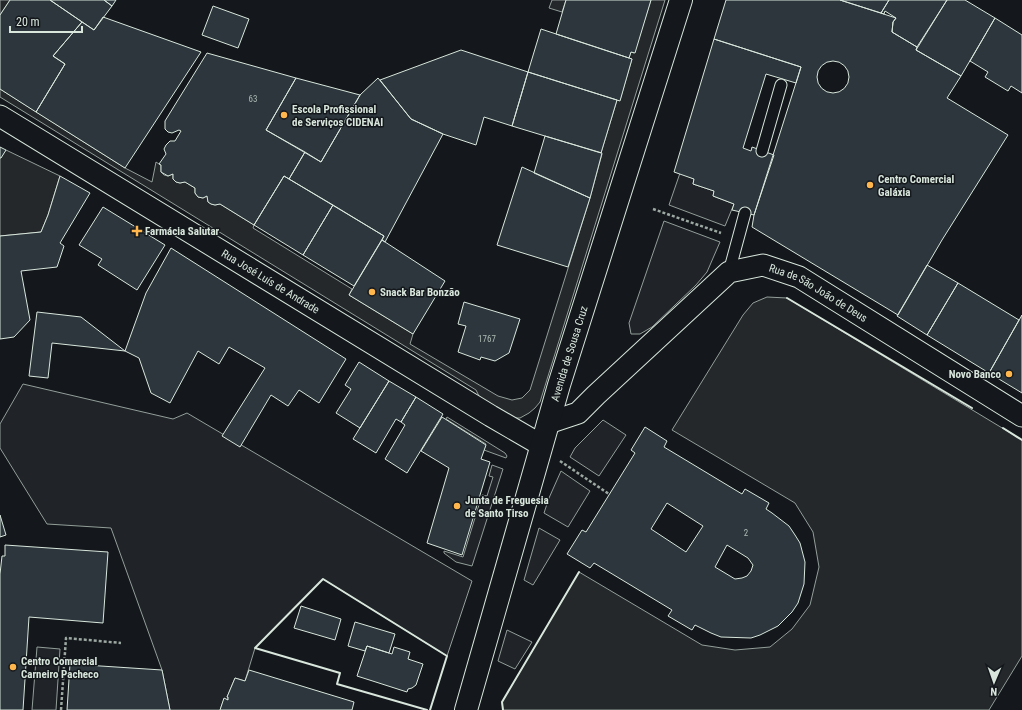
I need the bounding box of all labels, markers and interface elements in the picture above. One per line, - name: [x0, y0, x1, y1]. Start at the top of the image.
- scale bar: [10, 8, 82, 34]
- text: 20 m: [16, 15, 40, 29]
- house number: 63: [249, 94, 257, 104]
- place label: Escola Profissional de Serviços CIDENAI: [292, 103, 383, 129]
- marker: Escola Profissional de Serviços CIDENAI: [279, 110, 289, 120]
- place label: Centro Comercial Galáxia: [878, 173, 954, 199]
- marker: Centro Comercial Galáxia: [865, 180, 875, 190]
- place label: Farmácia Salutar: [145, 225, 220, 238]
- marker: Farmácia Salutar: [132, 226, 142, 236]
- street label: Rua José Luís de Andrade: [219, 247, 322, 317]
- street label: Rua de São João de Deus: [767, 261, 869, 325]
- place label: Snack Bar Bonzão: [380, 286, 460, 299]
- marker: Snack Bar Bonzão: [367, 287, 377, 297]
- street label: Avenida de Sousa Cruz: [549, 304, 591, 403]
- house number: 1767: [478, 334, 496, 344]
- place label: Novo Banco: [949, 368, 1002, 381]
- marker: Novo Banco: [1004, 369, 1014, 379]
- place label: Junta de Freguesia de Santo Tirso: [465, 494, 549, 520]
- marker: Junta de Freguesia de Santo Tirso: [452, 501, 462, 511]
- house number: 2: [744, 528, 749, 538]
- place label: Centro Comercial Carneiro Pacheco: [21, 655, 99, 681]
- marker: Centro Comercial Carneiro Pacheco: [8, 662, 18, 672]
- north arrow: [974, 662, 1014, 702]
- text: N: [990, 685, 997, 698]

